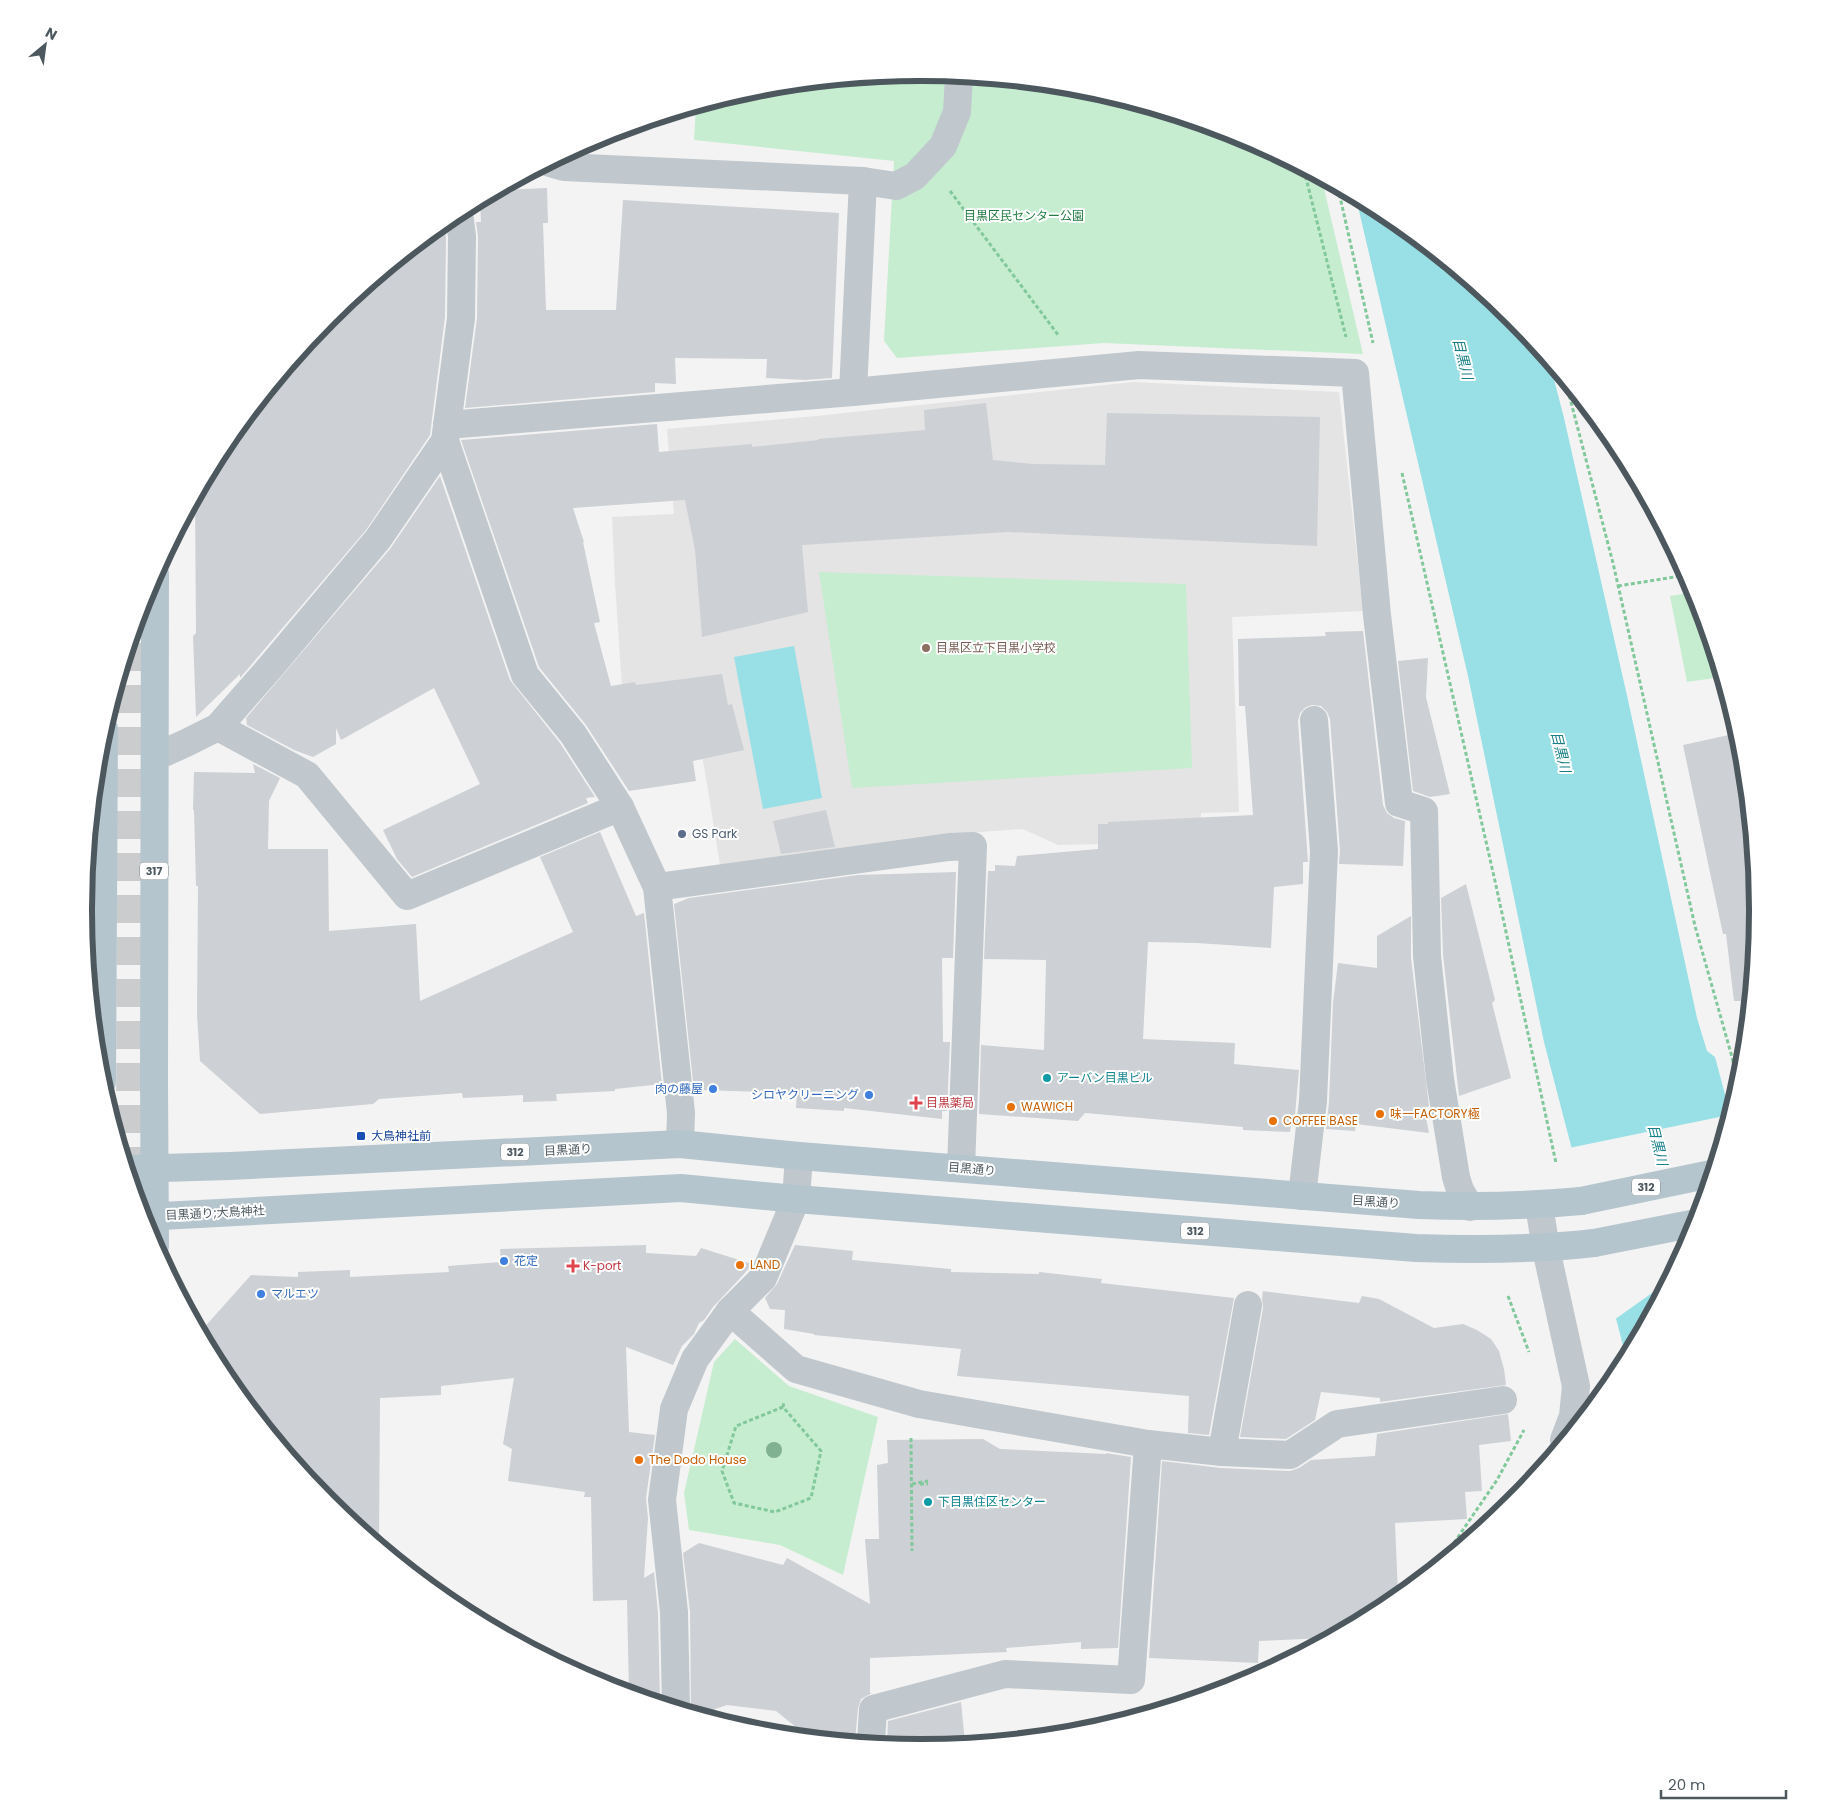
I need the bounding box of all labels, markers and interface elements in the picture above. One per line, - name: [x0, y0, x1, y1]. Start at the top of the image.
- north arrow: [20, 20, 70, 70]
- text: N: [42, 22, 61, 45]
- park label: 目黒区民センター公園: [964, 207, 1084, 224]
- water label: 目黒川: [1448, 336, 1478, 384]
- place label: 目黒区立下目黒小学校: [936, 639, 1056, 656]
- marker: 目黒区立下目黒小学校: [920, 642, 932, 654]
- water label: 目黒川: [1546, 729, 1576, 777]
- place label: GS Park: [692, 825, 738, 842]
- marker: GS Park: [676, 828, 688, 840]
- road number: 317: [140, 862, 168, 879]
- place label: アーバン目黒ビル: [1057, 1069, 1153, 1086]
- marker: アーバン目黒ビル: [1041, 1072, 1053, 1084]
- place label: 肉の藤屋: [655, 1080, 703, 1097]
- marker: 肉の藤屋: [707, 1083, 719, 1095]
- place label: シロヤクリーニング: [751, 1086, 859, 1103]
- marker: シロヤクリーニング: [863, 1089, 875, 1101]
- place label: 目黒薬局: [926, 1094, 974, 1111]
- marker: 目黒薬局: [910, 1097, 922, 1109]
- place label: WAWICH: [1021, 1098, 1073, 1115]
- marker: WAWICH: [1005, 1101, 1017, 1113]
- place label: 味一FACTORY極: [1390, 1105, 1480, 1122]
- marker: 味一FACTORY極: [1374, 1108, 1386, 1120]
- place label: COFFEE BASE: [1283, 1112, 1358, 1129]
- marker: COFFEE BASE: [1267, 1115, 1279, 1127]
- water label: 目黒川: [1643, 1122, 1673, 1170]
- place label: 大鳥神社前: [371, 1127, 431, 1144]
- marker: 大鳥神社前: [355, 1130, 367, 1142]
- street label: 目黒通り: [544, 1140, 592, 1159]
- road number: 312: [501, 1144, 529, 1160]
- street label: 目黒通り: [947, 1158, 997, 1179]
- road number: 312: [1632, 1178, 1660, 1196]
- street label: 目黒通り: [1351, 1191, 1401, 1212]
- street label: 目黒通り;大鳥神社: [165, 1201, 265, 1224]
- road number: 312: [1181, 1222, 1209, 1240]
- place label: 花定: [514, 1252, 538, 1269]
- marker: 花定: [498, 1255, 510, 1267]
- place label: LAND: [750, 1256, 780, 1273]
- place label: K-port: [583, 1257, 621, 1274]
- marker: LAND: [734, 1259, 746, 1271]
- marker: K-port: [567, 1260, 579, 1272]
- place label: マルエツ: [271, 1285, 319, 1302]
- marker: マルエツ: [255, 1288, 267, 1300]
- place label: The Dodo House: [649, 1451, 746, 1468]
- marker: The Dodo House: [633, 1454, 645, 1466]
- place label: 下目黒住区センター: [938, 1493, 1046, 1510]
- marker: 下目黒住区センター: [922, 1496, 934, 1508]
- scale bar: [1661, 1768, 1786, 1800]
- text: 20 m: [1668, 1774, 1706, 1795]

